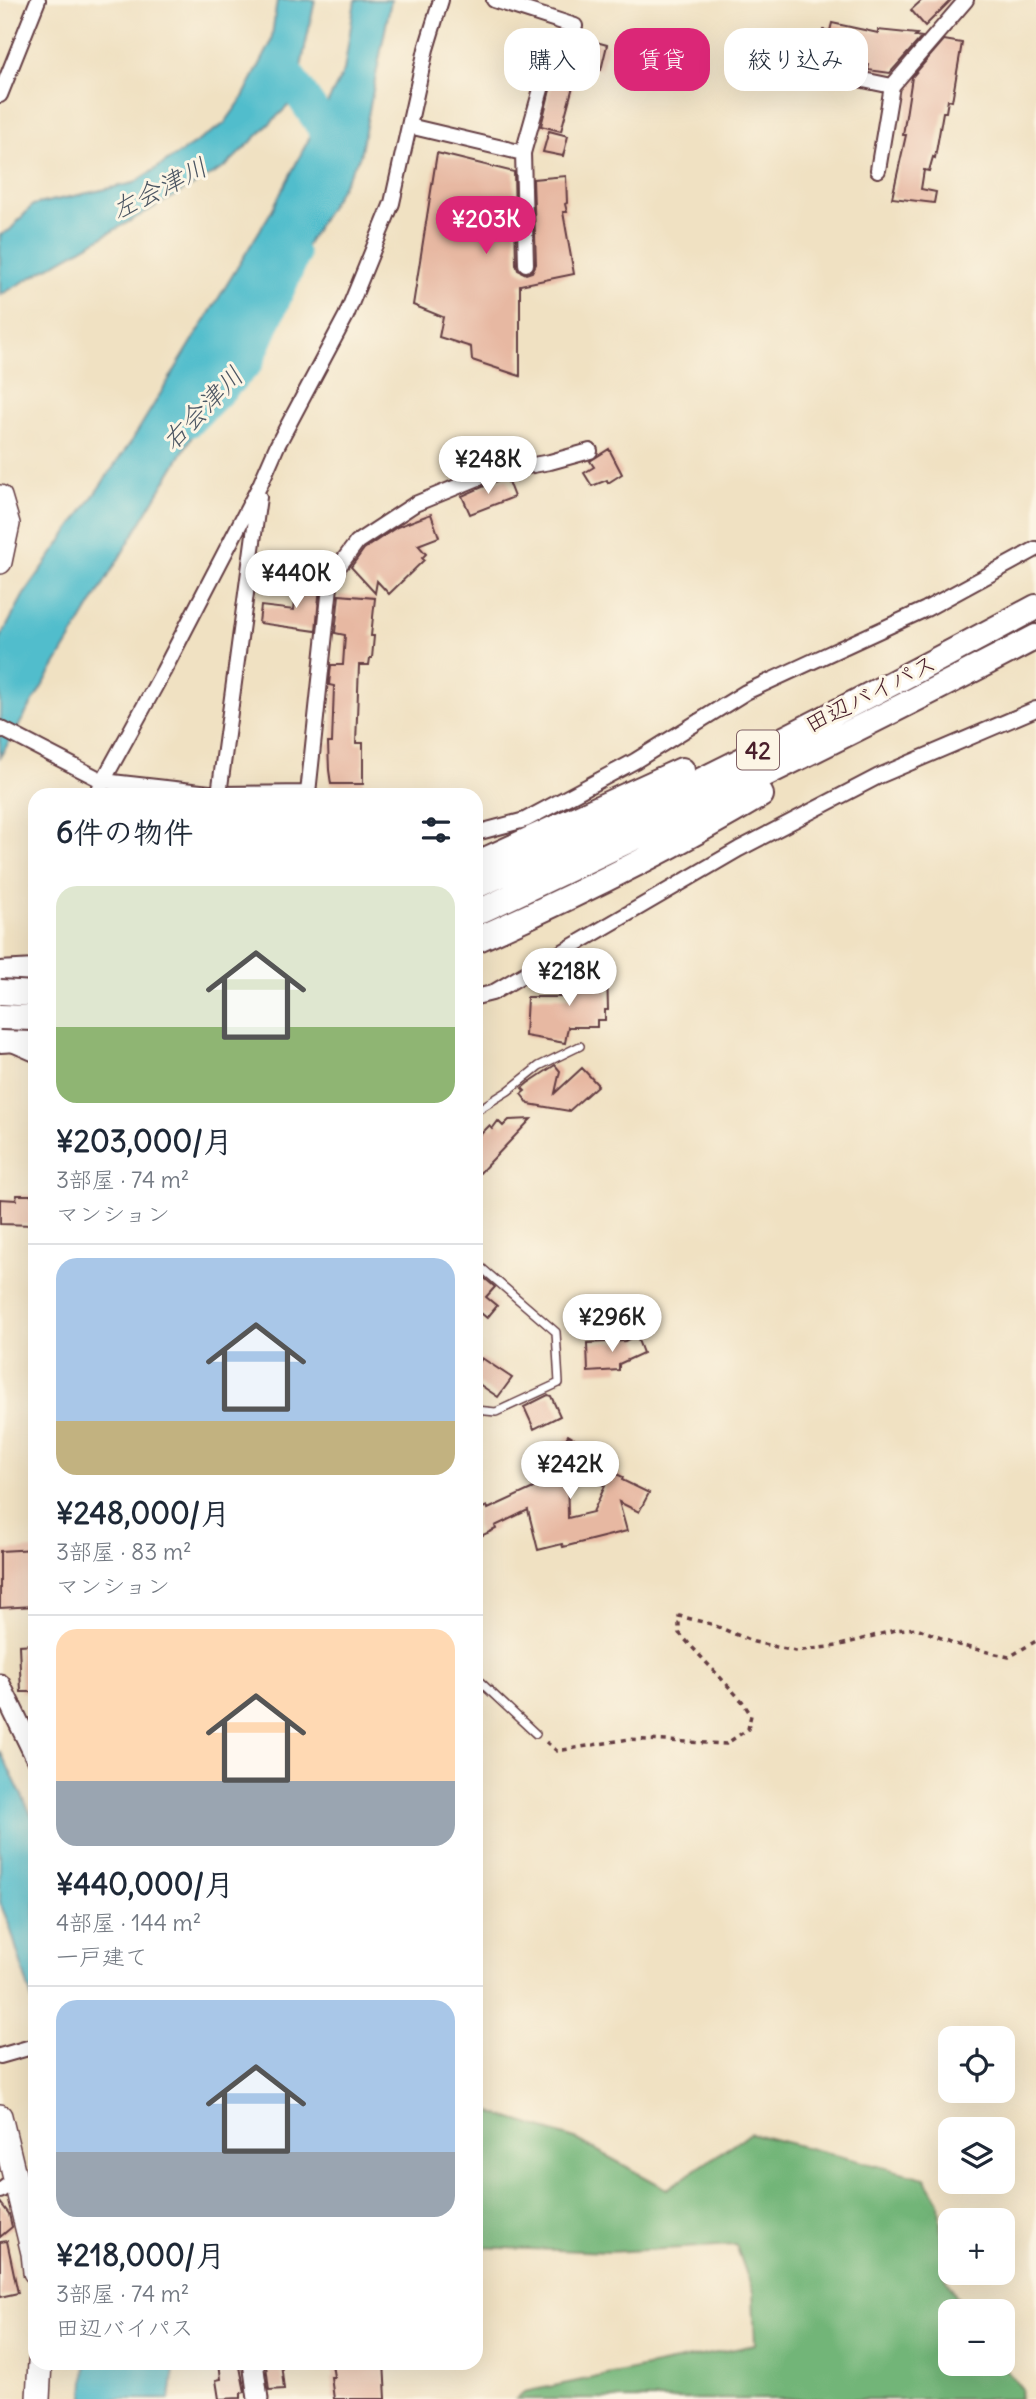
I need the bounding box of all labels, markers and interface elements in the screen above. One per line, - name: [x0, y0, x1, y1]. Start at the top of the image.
- chip: 購入: [504, 28, 600, 91]
- chip: 賃貸: [614, 28, 710, 91]
- chip: 絞り込み: [724, 28, 868, 91]
- water label: 左会津川: [105, 150, 213, 226]
- pin: ¥203K: [437, 196, 535, 256]
- text: ¥203K: [452, 204, 520, 233]
- water label: 右会津川: [154, 359, 250, 457]
- pin: ¥248K: [439, 436, 537, 496]
- text: ¥248K: [455, 444, 521, 473]
- pin: ¥440K: [247, 550, 345, 610]
- text: ¥440K: [261, 558, 331, 587]
- street label: 田辺バイパス: [799, 647, 941, 739]
- road number: 42: [737, 730, 779, 770]
- icon: filters: [417, 811, 455, 849]
- text: 6件の物件: [56, 813, 193, 851]
- icon: home: [193, 932, 319, 1058]
- pin: ¥218K: [520, 948, 618, 1008]
- text: ¥218K: [538, 956, 600, 985]
- text: ¥203,000/月: [56, 1122, 233, 1160]
- text: 3部屋 · 74 m²: [56, 1165, 189, 1194]
- text: マンション: [56, 1199, 170, 1228]
- pin: ¥296K: [563, 1294, 661, 1354]
- text: ¥296K: [579, 1302, 645, 1331]
- icon: home: [193, 1304, 319, 1430]
- pin: ¥242K: [521, 1442, 619, 1501]
- text: ¥242K: [537, 1449, 603, 1478]
- text: ¥248,000/月: [56, 1494, 230, 1532]
- text: 3部屋 · 83 m²: [56, 1537, 192, 1566]
- text: マンション: [56, 1571, 170, 1600]
- icon: home: [193, 1675, 319, 1801]
- text: ¥440,000/月: [56, 1865, 234, 1903]
- text: 4部屋 · 144 m²: [56, 1908, 201, 1937]
- text: 一戸建て: [56, 1942, 148, 1971]
- map controls: [938, 2026, 1015, 2376]
- button: locate: [938, 2026, 1015, 2103]
- icon: home: [193, 2046, 319, 2172]
- button: layers: [938, 2117, 1015, 2194]
- button: +: [938, 2208, 1015, 2285]
- text: ¥218,000/月: [56, 2236, 225, 2274]
- text: 3部屋 · 74 m²: [56, 2279, 189, 2308]
- button: −: [938, 2299, 1015, 2376]
- text: 田辺バイパス: [56, 2313, 194, 2342]

